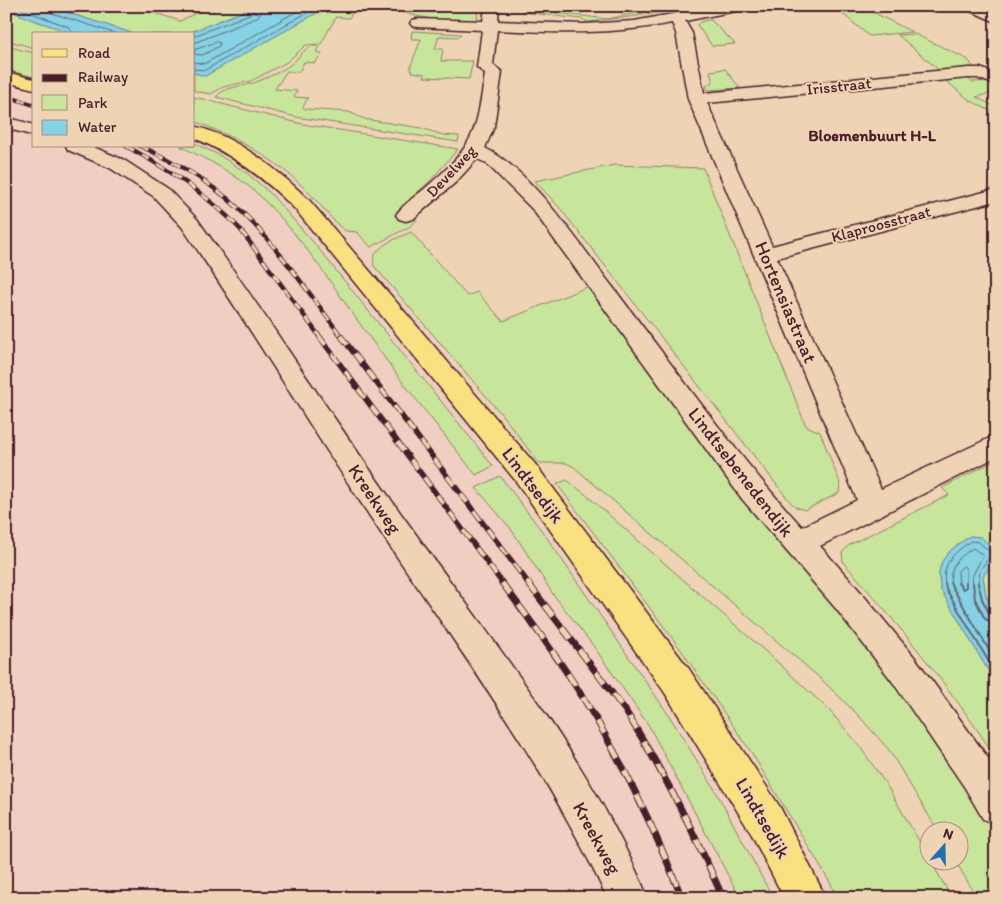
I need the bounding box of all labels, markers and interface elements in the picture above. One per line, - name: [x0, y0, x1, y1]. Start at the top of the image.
- legend: [32, 32, 195, 148]
- text: Road: [78, 44, 111, 62]
- text: Railway: [78, 68, 128, 86]
- street label: Irisstraat: [806, 73, 872, 99]
- text: Park: [78, 94, 108, 112]
- text: Water: [78, 118, 117, 136]
- district label: Bloemenbuurt H-L: [808, 126, 937, 145]
- street label: Develweg: [422, 140, 481, 201]
- street label: Klaproosstraat: [829, 202, 933, 246]
- street label: Hortensiastraat: [750, 238, 822, 366]
- street label: Lindtsebenedendijk: [683, 403, 799, 542]
- street label: Lindtsedijk: [497, 442, 569, 528]
- street label: Kreekweg: [343, 460, 407, 538]
- street label: Lindtsedijk: [731, 773, 795, 863]
- street label: Kreekweg: [568, 798, 626, 878]
- north arrow: [920, 822, 970, 872]
- text: N: [941, 825, 956, 844]

